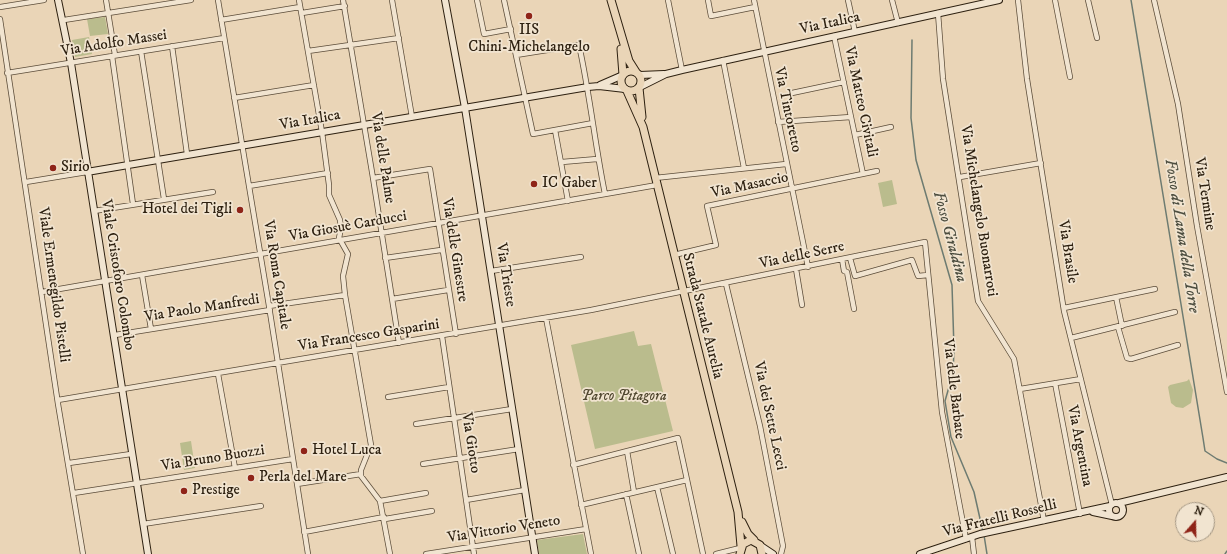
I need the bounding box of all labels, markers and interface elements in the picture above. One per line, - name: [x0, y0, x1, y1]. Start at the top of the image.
- street label: Via Italica: [798, 9, 862, 39]
- marker: IIS Chini-Michelangelo: [524, 11, 534, 21]
- place label: IIS Chini-Michelangelo: [468, 22, 590, 57]
- street label: Via Adolfo Massei: [60, 27, 168, 61]
- street label: Via Matteo Civitali: [839, 45, 881, 159]
- street label: Via Tintoretto: [769, 66, 805, 154]
- street label: Via Italica: [278, 107, 342, 135]
- street label: Via delle Palme: [366, 111, 398, 205]
- street label: Via Michelangelo Buonarroti: [956, 124, 1000, 298]
- street label: Via Termine: [1189, 156, 1219, 232]
- water label: Fosso di Lama della Torre: [1159, 158, 1203, 314]
- place label: Sirio: [61, 159, 89, 177]
- marker: Sirio: [48, 163, 58, 173]
- street label: Via Masaccio: [710, 169, 790, 203]
- place label: IC Gaber: [542, 175, 597, 193]
- marker: IC Gaber: [529, 179, 539, 189]
- water label: Fosso Giraldina: [928, 189, 970, 285]
- street label: Via delle Ginestre: [437, 197, 471, 303]
- street label: Viale Cristoforo Colombo: [96, 198, 138, 352]
- place label: Hotel dei Tigli: [142, 201, 232, 219]
- marker: Hotel dei Tigli: [235, 205, 245, 215]
- street label: Viale Ermenegildo Pistelli: [33, 206, 73, 364]
- street label: Via Giosuè Carducci: [288, 208, 408, 246]
- street label: Via Roma Capitale: [258, 219, 294, 331]
- street label: Via Brasile: [1053, 219, 1081, 285]
- street label: Via delle Serre: [758, 238, 846, 274]
- street label: Via Trieste: [491, 242, 519, 308]
- street label: Strada Statale Aurelia: [678, 251, 726, 381]
- street label: Via Paolo Manfredi: [143, 291, 261, 327]
- street label: Via Francesco Gasparini: [297, 316, 441, 356]
- street label: Via delle Barbate: [938, 338, 968, 440]
- street label: Via dei Sette Lecci: [749, 360, 789, 472]
- park label: Parco Pitagora: [581, 388, 667, 406]
- street label: Via Argentina: [1062, 404, 1096, 488]
- street label: Via Giotto: [456, 411, 484, 475]
- street label: Via Bruno Buozzi: [160, 442, 266, 476]
- place label: Hotel Luca: [312, 442, 381, 460]
- marker: Hotel Luca: [299, 446, 309, 456]
- place label: Perla del Mare: [259, 469, 347, 487]
- marker: Perla del Mare: [246, 473, 256, 483]
- place label: Prestige: [192, 482, 240, 500]
- marker: Prestige: [179, 486, 189, 496]
- street label: Via Fratelli Rosselli: [941, 496, 1059, 542]
- north arrow: [1175, 502, 1215, 542]
- text: N: [1192, 504, 1205, 520]
- street label: Via Vittorio Veneto: [446, 512, 562, 548]

